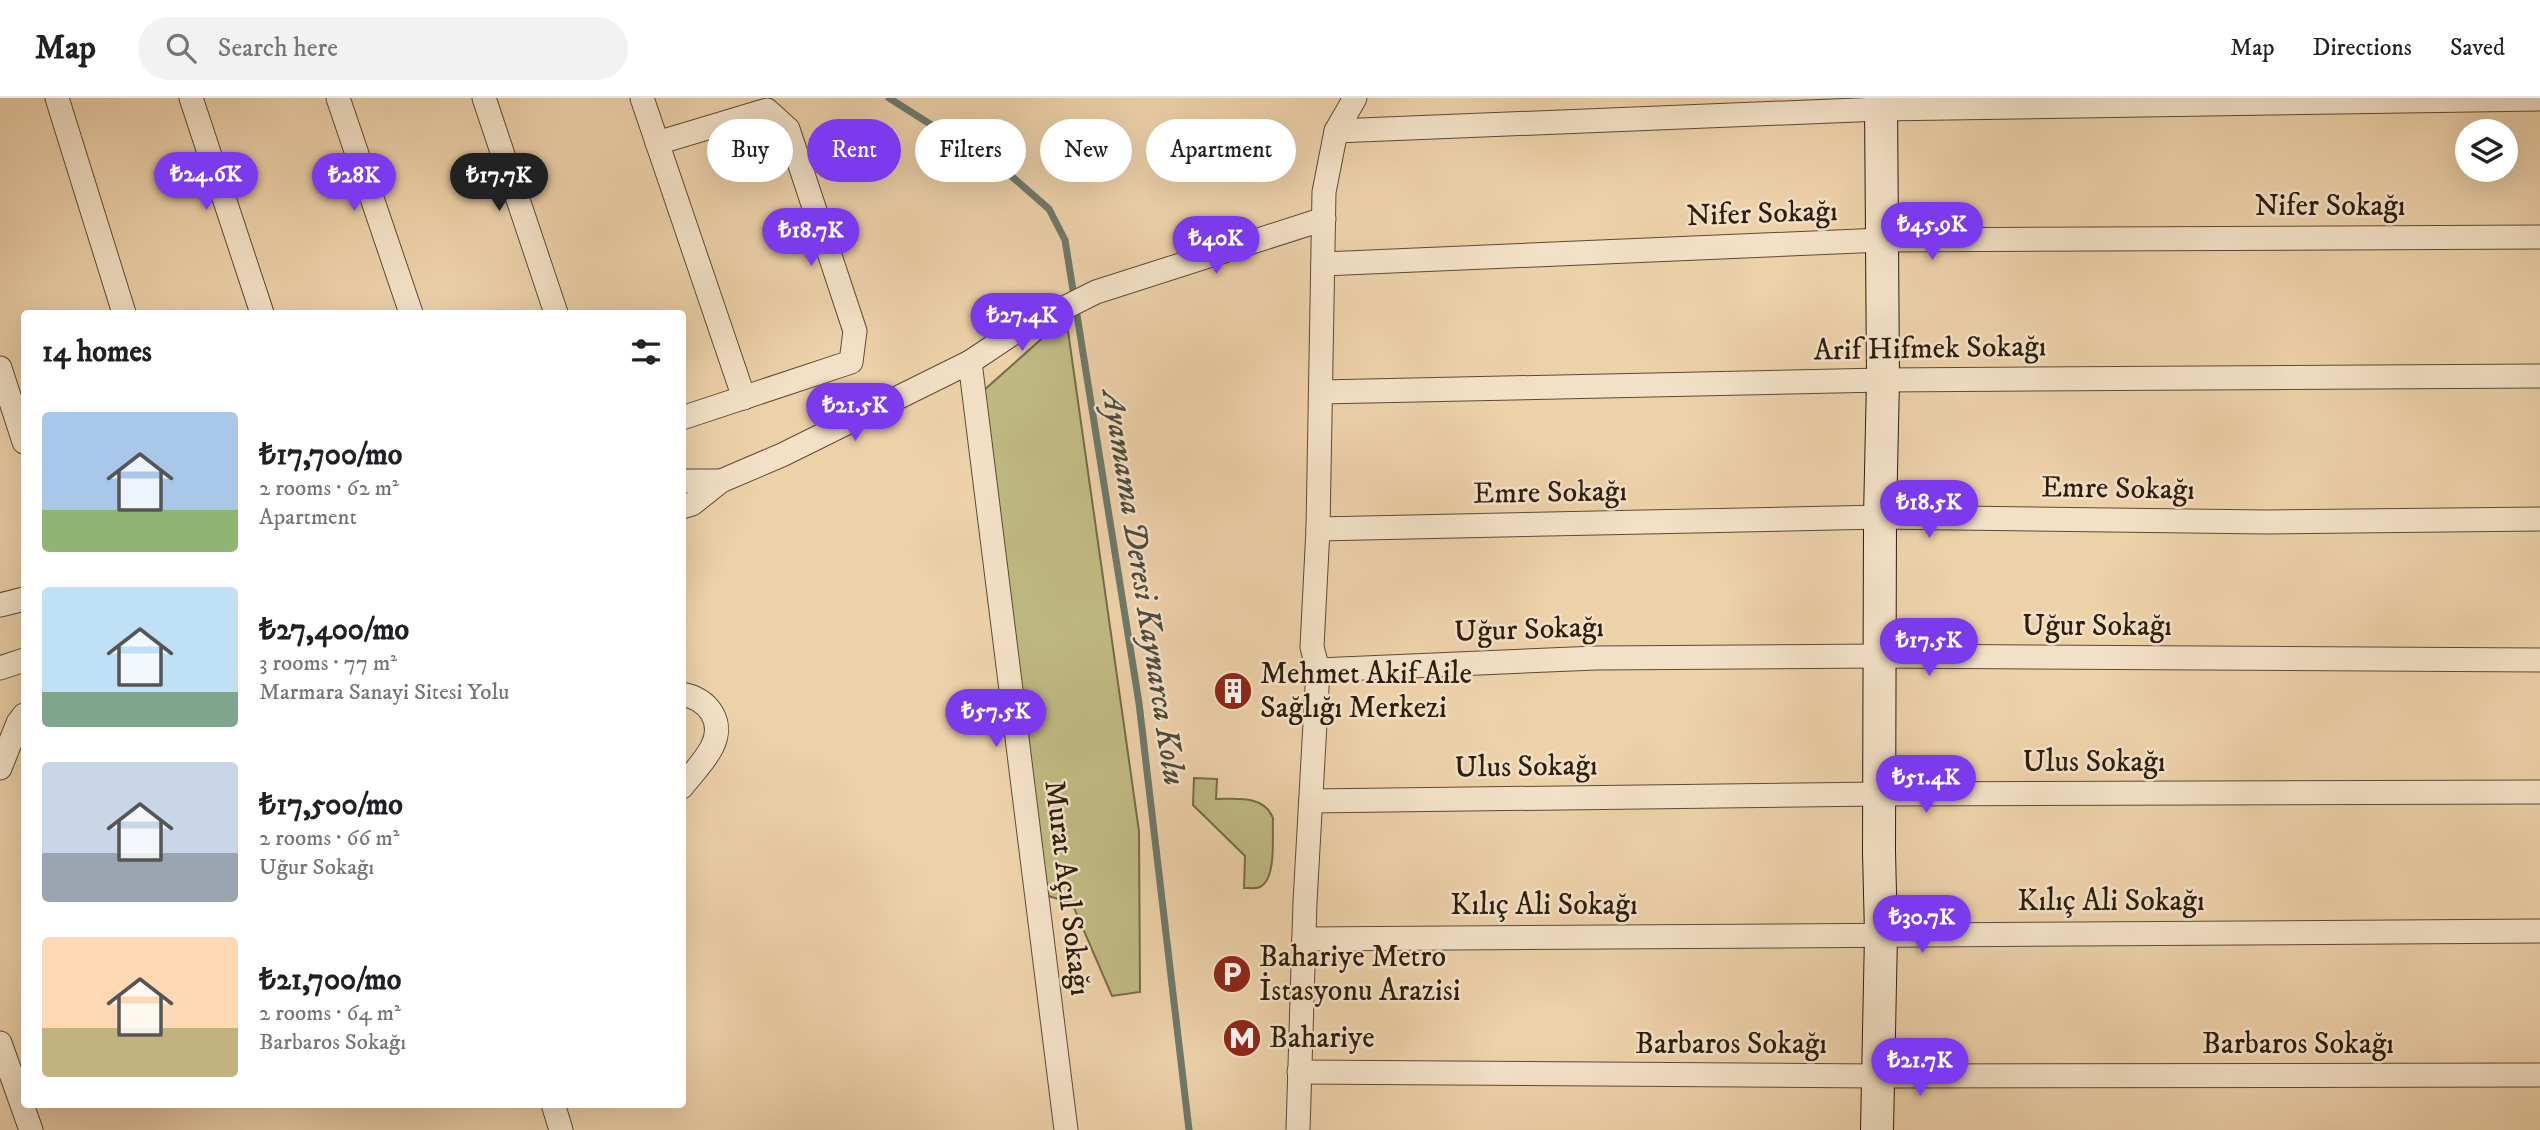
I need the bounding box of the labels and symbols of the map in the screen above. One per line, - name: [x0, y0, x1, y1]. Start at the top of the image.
- pin: ₺24.6K: [149, 152, 263, 212]
- pin: ₺28K: [313, 153, 395, 213]
- pin: ₺17.7K: [442, 153, 556, 213]
- street label: Nifer Sokağı: [2254, 188, 2406, 225]
- street label: Nifer Sokağı: [1686, 193, 1838, 235]
- pin: ₺45.9K: [1875, 202, 1989, 262]
- pin: ₺18.7K: [754, 208, 868, 268]
- pin: ₺40K: [1175, 216, 1257, 276]
- pin: ₺27.4K: [965, 294, 1079, 353]
- street label: Arif Hifmek Sokağı: [1813, 328, 2047, 370]
- pin: ₺21.5K: [798, 384, 912, 443]
- water label: Ayamama Deresi Kaynarca Kolu: [1092, 385, 1194, 788]
- street label: Emre Sokağı: [2041, 469, 2195, 509]
- street label: Emre Sokağı: [1473, 473, 1627, 513]
- pin: ₺18.5K: [1872, 480, 1986, 540]
- street label: Uğur Sokağı: [2022, 608, 2172, 645]
- street label: Uğur Sokağı: [1453, 609, 1605, 651]
- pin: ₺17.5K: [1872, 618, 1986, 678]
- place label: Mehmet Akif Aile Sağlığı Merkezi: [1260, 656, 1472, 727]
- building icon: Mehmet Akif Aile Sağlığı Merkezi: [1212, 670, 1254, 712]
- pin: ₺57.5K: [939, 690, 1053, 749]
- street label: Ulus Sokağı: [2022, 744, 2166, 781]
- street label: Ulus Sokağı: [1454, 747, 1598, 787]
- pin: ₺51.4K: [1869, 756, 1983, 815]
- street label: Murat Açıl Sokağı: [1035, 778, 1099, 998]
- street label: Kılıç Ali Sokağı: [2017, 883, 2205, 920]
- street label: Kılıç Ali Sokağı: [1450, 887, 1638, 924]
- pin: ₺30.7K: [1865, 896, 1979, 955]
- place label: Bahariye Metro İstasyonu Arazisi: [1259, 939, 1460, 1010]
- parking icon: Bahariye Metro İstasyonu Arazisi: [1211, 953, 1253, 995]
- metro station icon: Bahariye: [1221, 1017, 1263, 1059]
- place label: Bahariye: [1269, 1020, 1375, 1057]
- street label: Barbaros Sokağı: [1635, 1026, 1827, 1063]
- street label: Barbaros Sokağı: [2202, 1026, 2394, 1063]
- pin: ₺21.7K: [1863, 1038, 1977, 1098]

